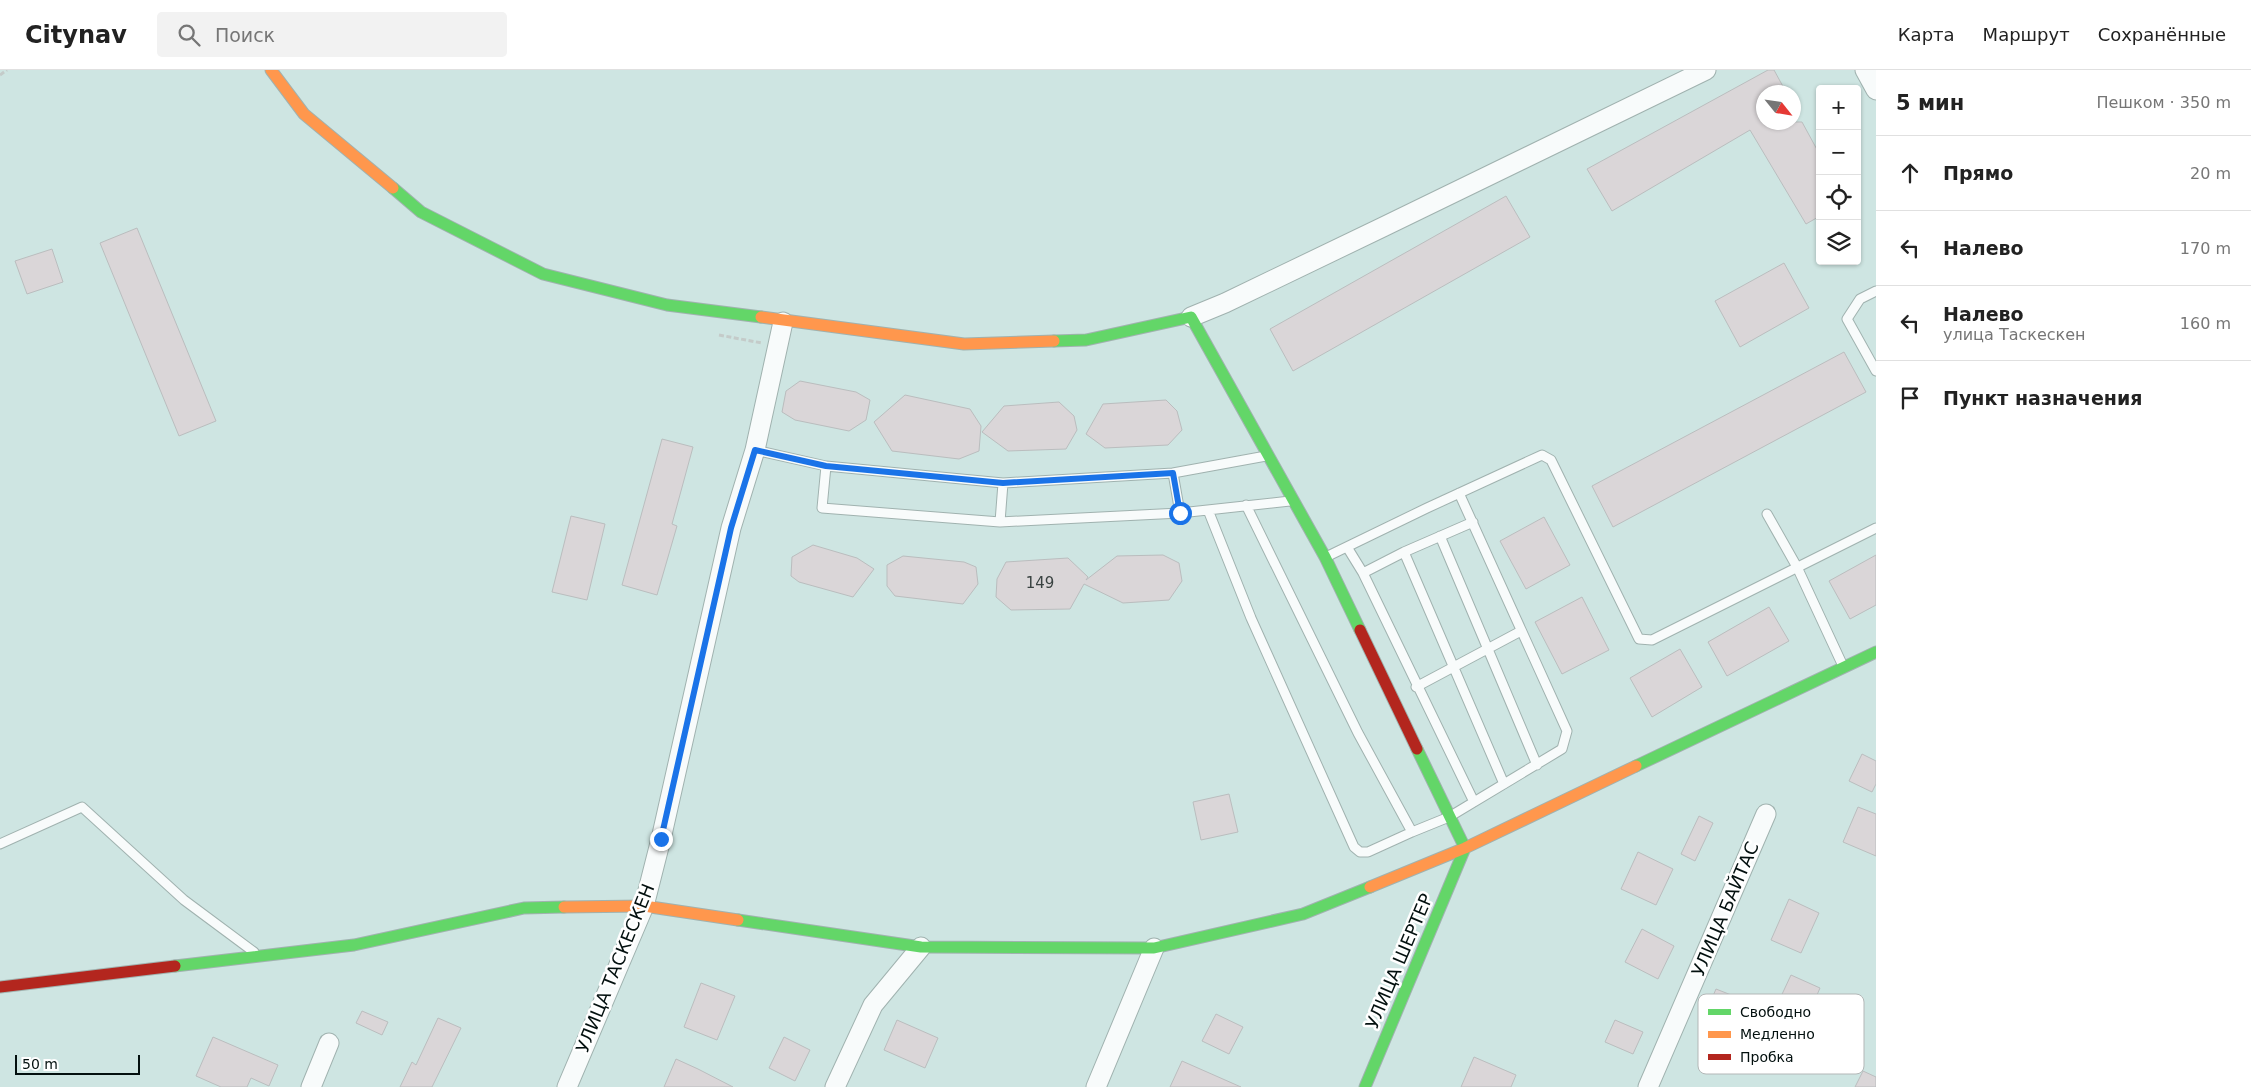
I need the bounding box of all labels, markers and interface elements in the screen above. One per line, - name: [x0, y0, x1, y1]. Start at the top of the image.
- search box: [157, 12, 507, 57]
- text: Citynav: [25, 21, 127, 49]
- icon: search: [175, 21, 203, 49]
- text: Поиск: [215, 24, 275, 46]
- text: Карта: [1898, 24, 1955, 45]
- text: Маршрут: [1983, 24, 2070, 45]
- text: Сохранённые: [2098, 24, 2226, 45]
- north arrow: [1756, 85, 1801, 130]
- map controls: [1816, 85, 1861, 265]
- button: +: [1816, 85, 1861, 130]
- text: 5 мин: [1896, 91, 1964, 115]
- text: Пешком · 350 m: [2096, 93, 2231, 112]
- button: −: [1816, 130, 1861, 175]
- icon: ahead: [1896, 159, 1924, 187]
- text: Прямо: [1943, 162, 2013, 184]
- text: 20 m: [2190, 164, 2231, 183]
- button: locate: [1816, 175, 1861, 220]
- button: layers: [1816, 220, 1861, 265]
- icon: left: [1896, 234, 1924, 262]
- text: Налево: [1943, 237, 2024, 259]
- text: 170 m: [2180, 239, 2231, 258]
- text: Налево: [1943, 303, 2024, 325]
- icon: left: [1896, 309, 1924, 337]
- text: 160 m: [2180, 314, 2231, 333]
- text: улица Таскескен: [1943, 325, 2086, 344]
- icon: arrive: [1896, 384, 1924, 412]
- text: Пункт назначения: [1943, 387, 2142, 409]
- route start: [1169, 502, 1192, 525]
- house number: 149: [1026, 574, 1054, 592]
- route end: [650, 828, 673, 851]
- street label: УЛИЦА БАЙТАС: [1687, 839, 1763, 979]
- street label: УЛИЦА ТАСКЕСКЕН: [572, 880, 658, 1056]
- street label: УЛИЦА ШЕРТЕР: [1361, 890, 1437, 1032]
- legend: [1698, 994, 1864, 1074]
- text: Свободно: [1740, 1004, 1811, 1020]
- text: Медленно: [1740, 1026, 1815, 1042]
- text: Пробка: [1740, 1049, 1794, 1065]
- scale bar: [15, 1052, 140, 1075]
- text: 50 m: [22, 1056, 58, 1072]

